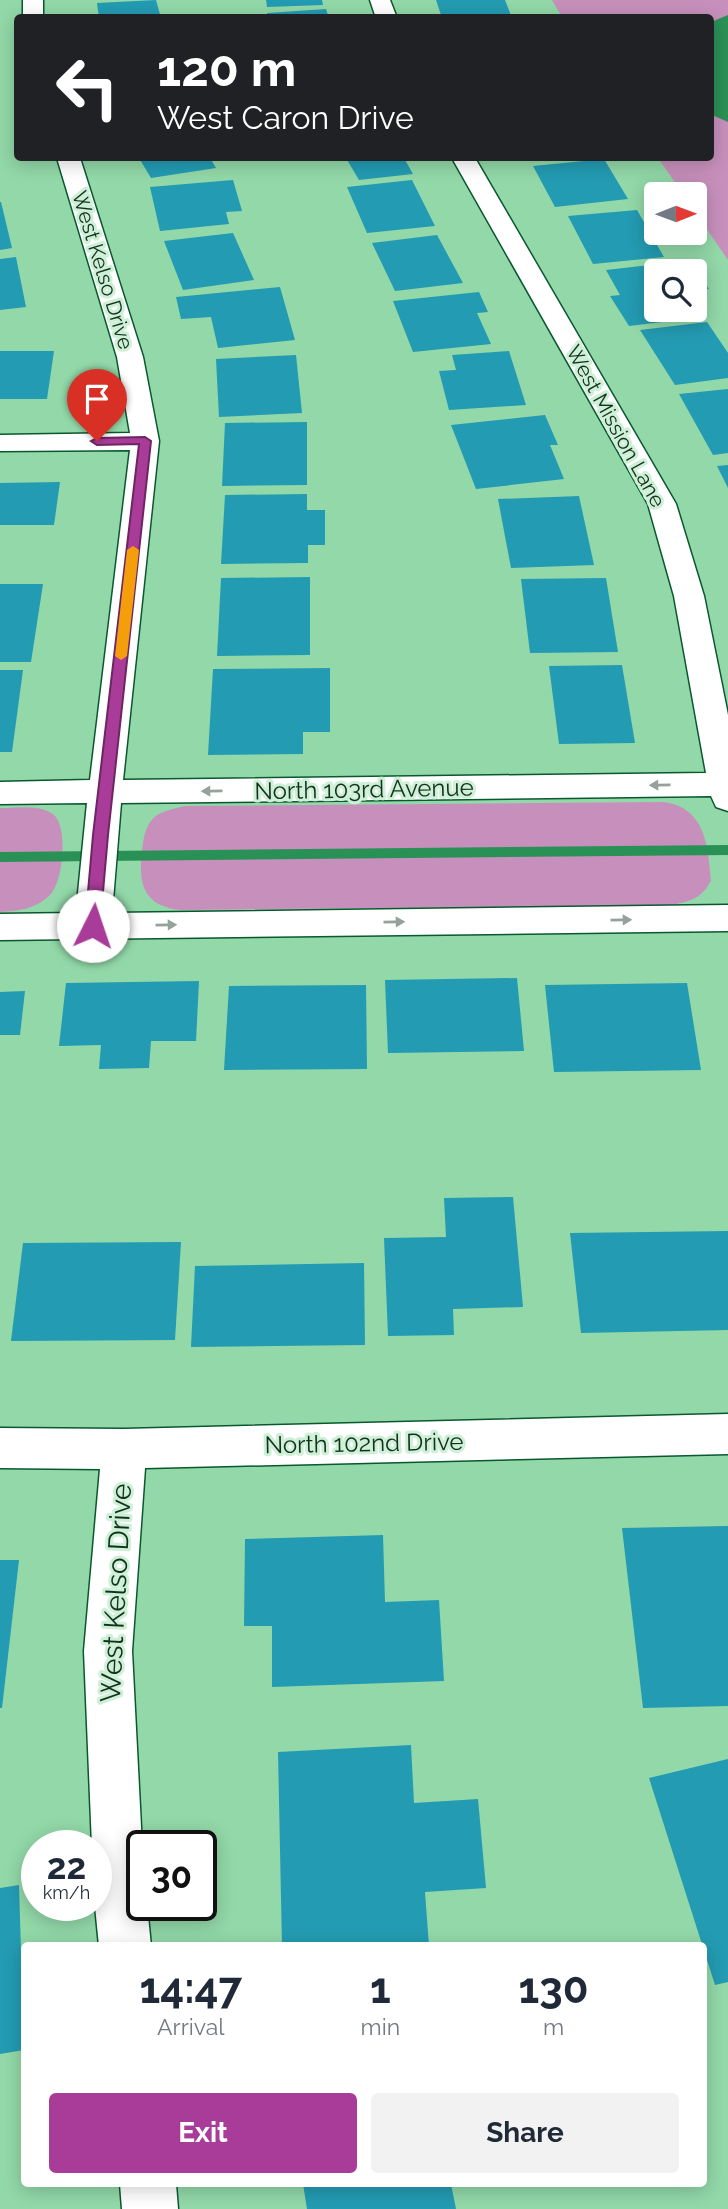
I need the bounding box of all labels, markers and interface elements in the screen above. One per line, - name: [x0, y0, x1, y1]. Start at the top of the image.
- text: 120 m: [157, 40, 296, 97]
- icon: left: [42, 42, 133, 133]
- text: West Caron Drive: [157, 99, 414, 136]
- north arrow: [644, 182, 707, 245]
- map controls: [644, 182, 707, 322]
- street label: West Kelso Drive: [67, 188, 139, 352]
- button: search: [644, 259, 707, 322]
- street label: West Mission Lane: [561, 341, 671, 511]
- pin: [67, 369, 127, 441]
- icon: arrive: [78, 380, 116, 418]
- street label: North 103rd Avenue: [254, 773, 474, 805]
- one-way arrow: [649, 779, 671, 791]
- one-way arrow: [201, 785, 223, 797]
- position arrow: [56, 889, 130, 963]
- one-way arrow: [610, 914, 632, 926]
- one-way arrow: [383, 917, 405, 928]
- one-way arrow: [155, 919, 177, 931]
- street label: North 102nd Drive: [264, 1427, 464, 1459]
- street label: West Kelso Drive: [94, 1483, 138, 1703]
- speed limit sign: 30: [126, 1830, 217, 1921]
- text: 22: [47, 1846, 86, 1887]
- text: km/h: [43, 1882, 90, 1903]
- text: 14:47: [139, 1964, 242, 2013]
- text: 1: [370, 1964, 391, 2013]
- text: 130: [519, 1964, 589, 2013]
- text: Arrival: [157, 2013, 225, 2040]
- text: min: [361, 2013, 400, 2040]
- text: m: [543, 2013, 564, 2040]
- button: Exit: [49, 2093, 357, 2173]
- button: Share: [371, 2093, 679, 2173]

